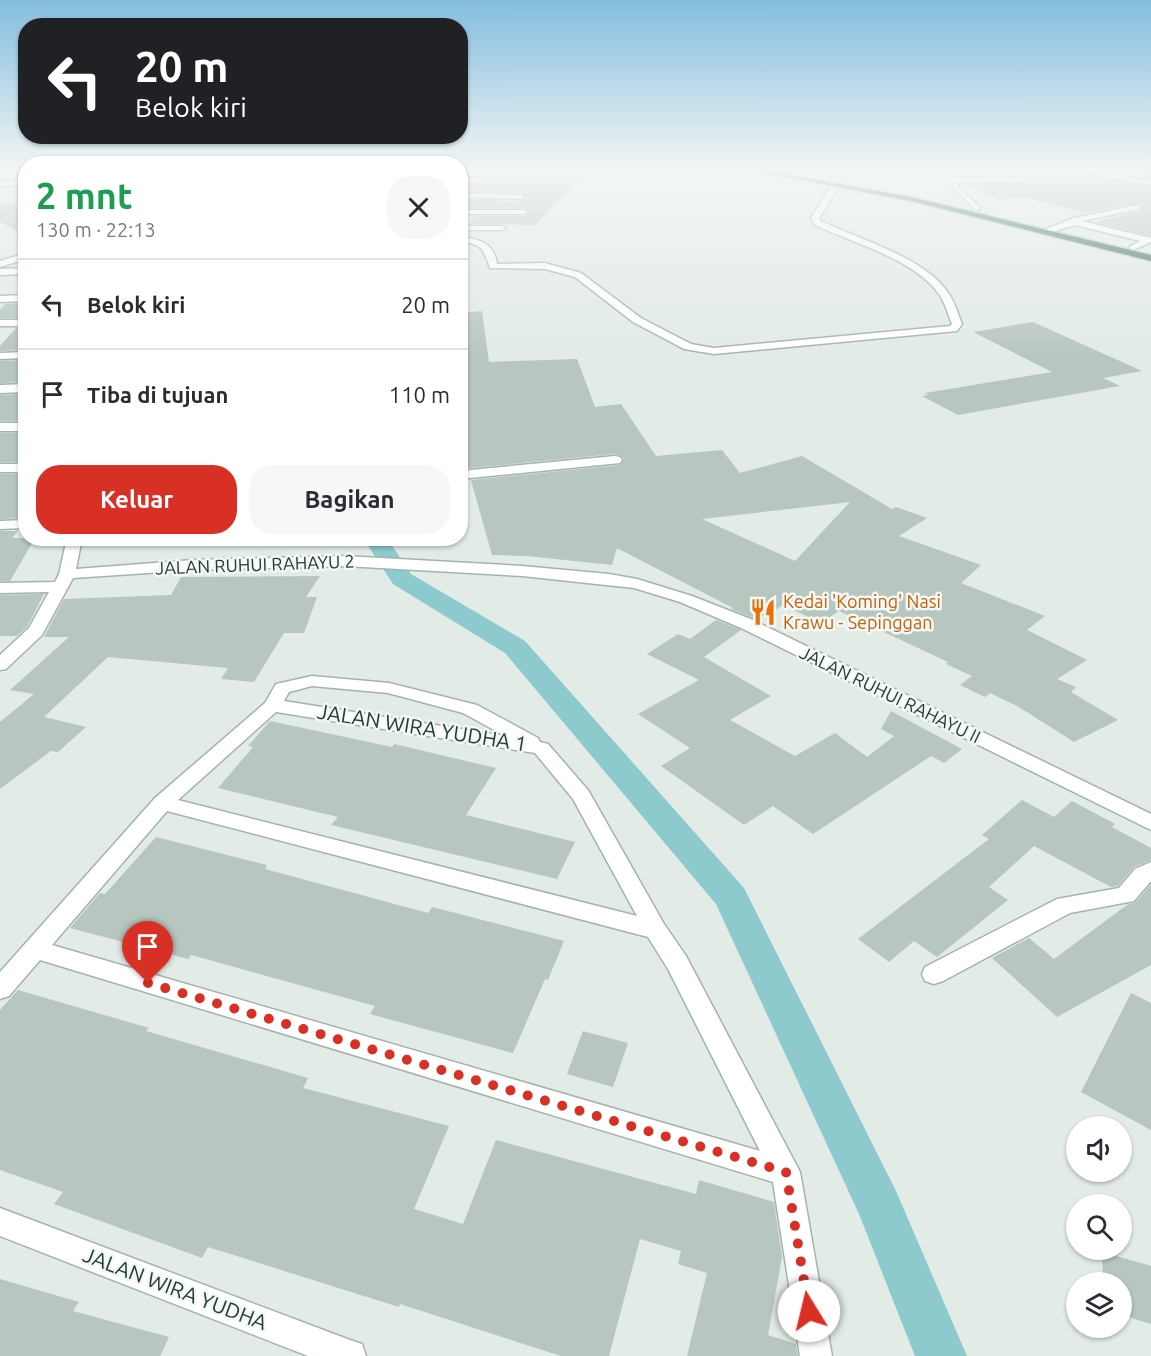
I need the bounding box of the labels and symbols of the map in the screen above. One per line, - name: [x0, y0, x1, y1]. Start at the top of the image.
- street label: JALAN RUHUI RAHAYU 2: [155, 551, 355, 577]
- place label: Kedai 'Koming' Nasi Krawu - Sepinggan: [783, 591, 941, 632]
- restaurant icon: Kedai 'Koming' Nasi Krawu - Sepinggan: [748, 597, 778, 627]
- street label: JALAN RUHUI RAHAYU II: [797, 642, 984, 747]
- street label: JALAN WIRA YUDHA 1: [316, 699, 529, 755]
- pin: [122, 921, 173, 983]
- street label: JALAN WIRA YUDHA: [80, 1242, 271, 1334]
- position arrow: [777, 1279, 841, 1343]

